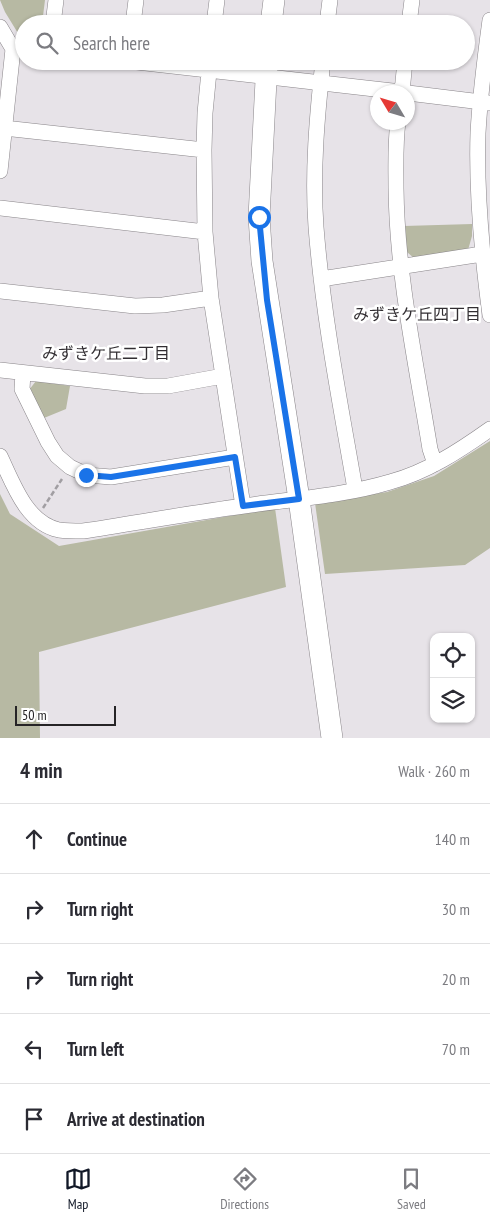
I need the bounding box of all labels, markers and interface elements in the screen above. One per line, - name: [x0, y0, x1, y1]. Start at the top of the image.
- search box: [15, 15, 475, 70]
- icon: search: [33, 29, 61, 57]
- text: Search here: [73, 31, 150, 55]
- north arrow: [370, 85, 415, 130]
- route start: [248, 206, 271, 229]
- district label: みずきケ丘四丁目: [353, 304, 481, 324]
- district label: みずきケ丘二丁目: [42, 343, 170, 363]
- route end: [75, 464, 98, 487]
- map controls: [430, 633, 475, 723]
- button: locate: [430, 633, 475, 678]
- button: layers: [430, 678, 475, 723]
- scale bar: [15, 703, 116, 726]
- text: 50 m: [22, 706, 47, 724]
- text: 4 min: [20, 757, 62, 784]
- text: Walk · 260 m: [398, 761, 470, 781]
- icon: ahead: [20, 825, 48, 853]
- text: Continue: [67, 827, 127, 851]
- text: 140 m: [435, 829, 470, 849]
- icon: right: [20, 895, 48, 923]
- text: Turn right: [67, 897, 133, 921]
- text: 30 m: [442, 899, 470, 919]
- icon: right: [20, 965, 48, 993]
- text: Turn right: [67, 967, 133, 991]
- text: 20 m: [442, 969, 470, 989]
- icon: left: [20, 1035, 48, 1063]
- text: Turn left: [67, 1037, 124, 1061]
- text: 70 m: [442, 1039, 470, 1059]
- icon: arrive: [20, 1105, 48, 1133]
- text: Arrive at destination: [67, 1107, 205, 1131]
- tab: Map: [64, 1165, 92, 1213]
- tab: Directions: [220, 1165, 269, 1213]
- tab: Saved: [397, 1165, 426, 1213]

